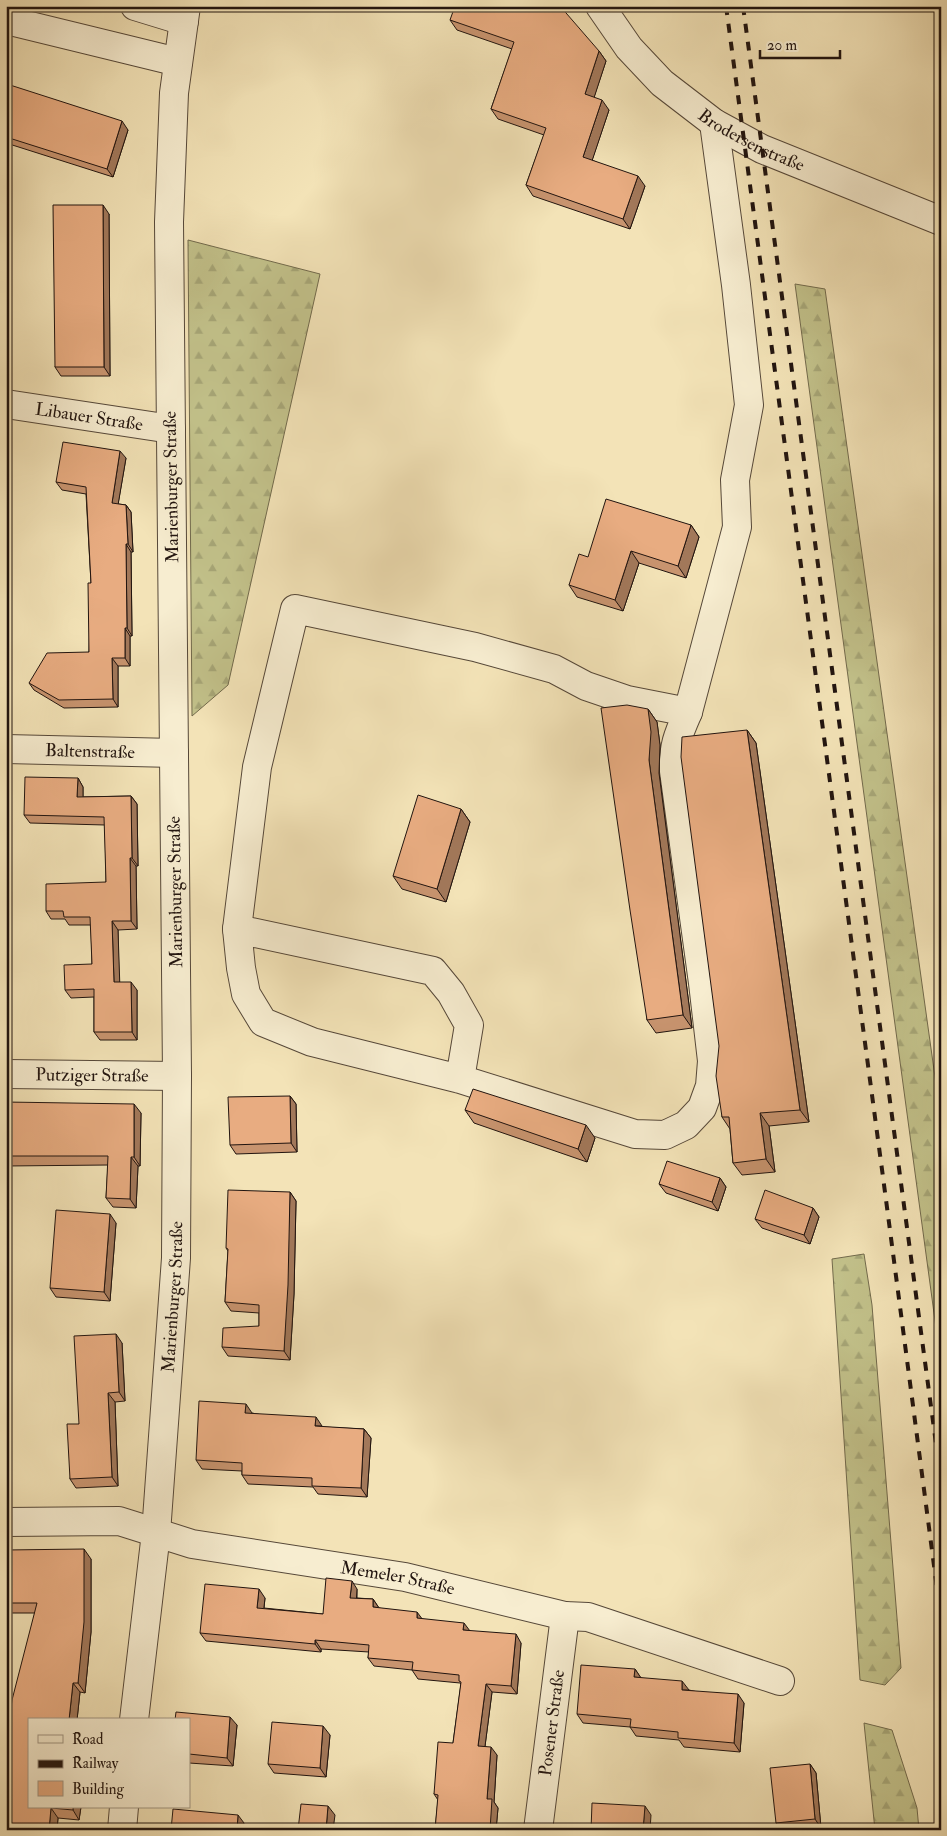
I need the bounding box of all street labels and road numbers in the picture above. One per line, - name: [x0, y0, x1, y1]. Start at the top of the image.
- street label: Brodersenstraße: [693, 104, 808, 177]
- street label: Libauer Straße: [34, 398, 145, 437]
- street label: Marienburger Straße: [159, 411, 184, 563]
- street label: Baltenstraße: [45, 739, 136, 764]
- street label: Marienburger Straße: [163, 816, 188, 968]
- street label: Putziger Straße: [35, 1063, 149, 1088]
- street label: Marienburger Straße: [157, 1221, 188, 1373]
- street label: Memeler Straße: [339, 1556, 457, 1601]
- street label: Posener Straße: [534, 1668, 570, 1777]

